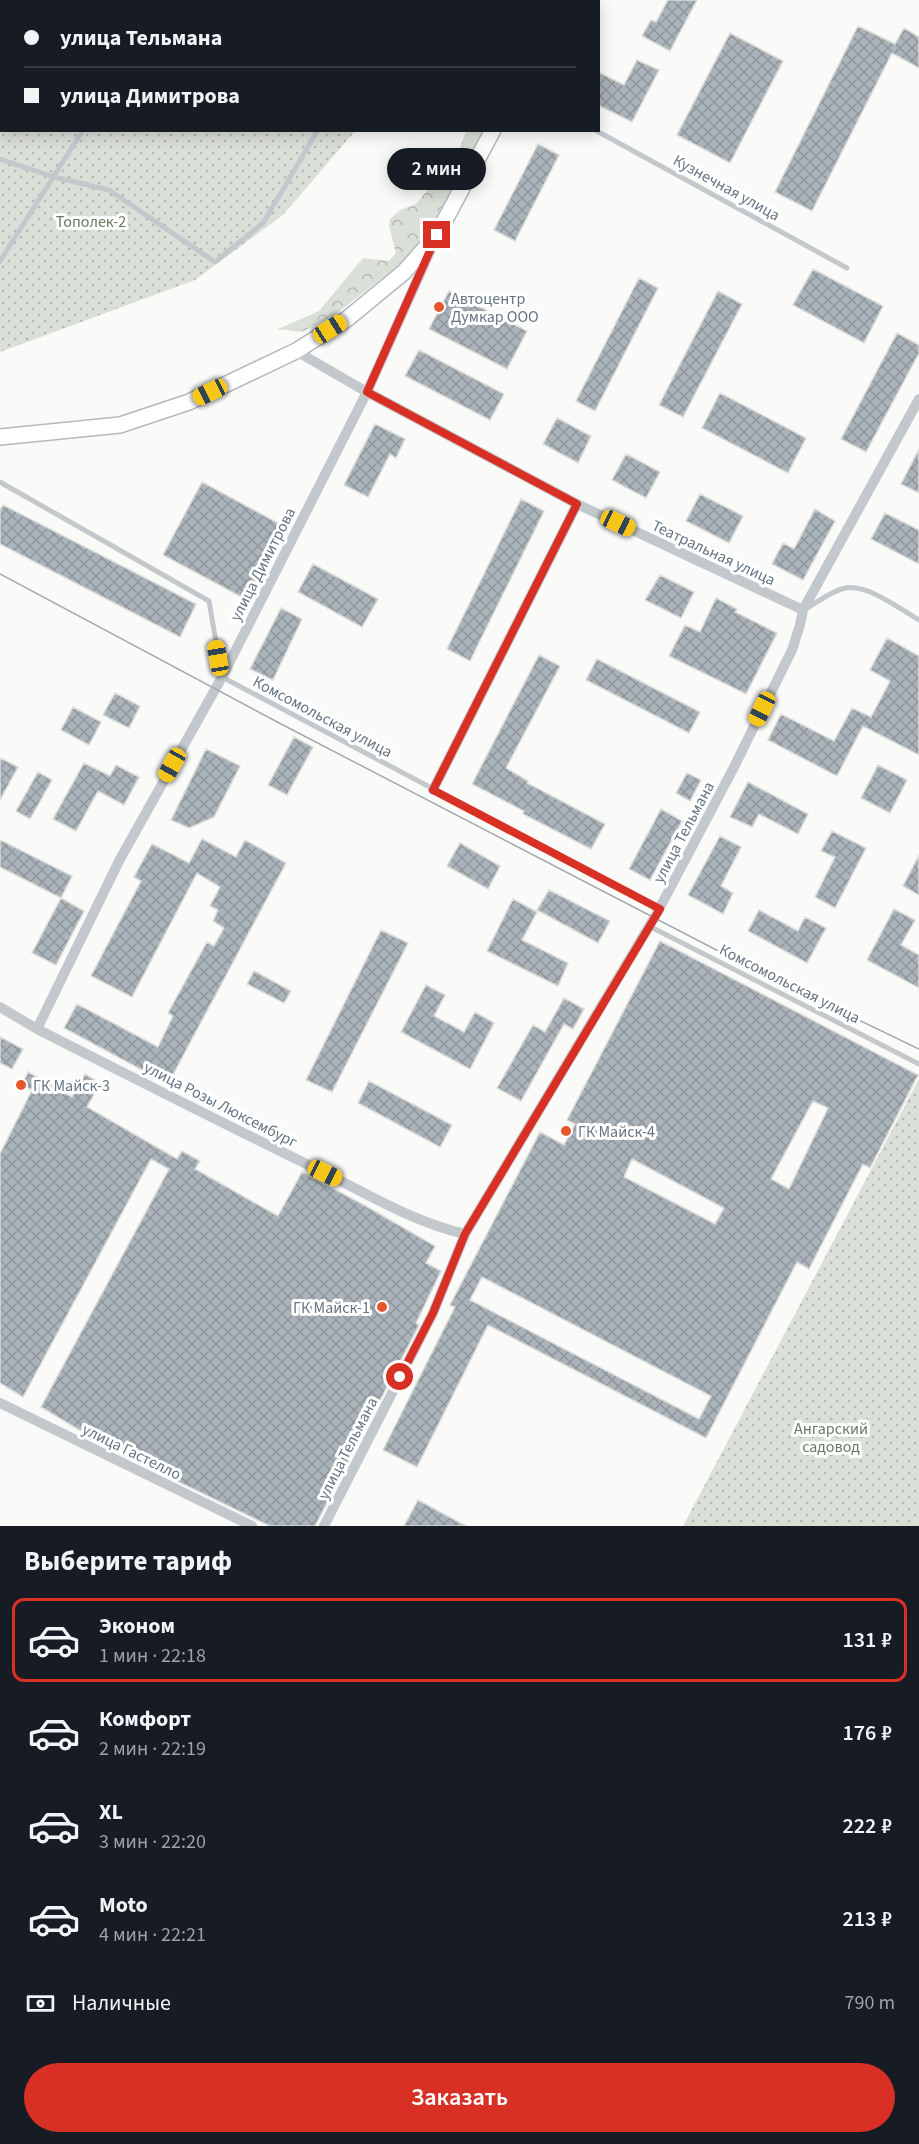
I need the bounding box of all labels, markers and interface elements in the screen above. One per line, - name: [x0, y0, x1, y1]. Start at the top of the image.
- text: улица Тельмана: [60, 22, 222, 54]
- text: улица Димитрова: [60, 80, 240, 112]
- callout: 2 мин: [388, 148, 486, 190]
- street label: Кузнечная улица: [669, 149, 784, 226]
- text: 2 мин: [411, 155, 462, 183]
- park label: Тополек-2: [56, 211, 126, 233]
- route end: [423, 221, 450, 248]
- place label: Автоцентр Думкар ООО: [451, 288, 539, 328]
- marker: Автоцентр Думкар ООО: [432, 300, 446, 314]
- car: [310, 312, 350, 346]
- car: [190, 376, 230, 408]
- street label: улица Димитрова: [225, 504, 301, 625]
- car: [598, 507, 638, 539]
- street label: Театральная улица: [648, 515, 779, 591]
- car: [206, 639, 230, 677]
- street label: Комсомольская улица: [249, 671, 396, 763]
- car: [746, 689, 778, 729]
- car: [155, 745, 189, 785]
- street label: улица Тельмана: [648, 778, 720, 887]
- street label: Комсомольская улица: [715, 939, 864, 1029]
- street label: улица Розы Люксембург: [140, 1057, 301, 1153]
- place label: ГК Майск-3: [33, 1075, 110, 1097]
- marker: ГК Майск-3: [14, 1078, 28, 1092]
- place label: ГК Майск-4: [578, 1121, 655, 1143]
- marker: ГК Майск-4: [559, 1124, 573, 1138]
- car: [305, 1157, 345, 1189]
- place label: ГК Майск-1: [293, 1297, 370, 1319]
- marker: ГК Майск-1: [375, 1300, 389, 1314]
- route start: [386, 1363, 413, 1390]
- street label: улица Тельмана: [313, 1393, 383, 1503]
- street label: улица Гастелло: [78, 1418, 185, 1485]
- park label: Ангарский садовод: [794, 1418, 868, 1458]
- text: Выберите тариф: [24, 1542, 232, 1581]
- text: Эконом: [99, 1610, 175, 1642]
- icon: car: [27, 1613, 81, 1667]
- text: 131 ₽: [842, 1624, 892, 1656]
- text: 1 мин · 22:18: [99, 1642, 206, 1670]
- text: Комфорт: [99, 1703, 191, 1735]
- icon: car: [27, 1706, 81, 1760]
- text: 176 ₽: [842, 1717, 892, 1749]
- text: 2 мин · 22:19: [99, 1735, 206, 1763]
- text: XL: [99, 1796, 123, 1828]
- icon: car: [27, 1799, 81, 1853]
- text: 222 ₽: [842, 1810, 892, 1842]
- text: 3 мин · 22:20: [99, 1828, 206, 1856]
- text: Moto: [99, 1889, 148, 1921]
- icon: car: [27, 1892, 81, 1946]
- text: 213 ₽: [842, 1903, 892, 1935]
- text: 4 мин · 22:21: [99, 1921, 206, 1949]
- icon: cash: [24, 1987, 57, 2020]
- text: Наличные: [72, 1987, 171, 2019]
- text: 790 m: [845, 1989, 895, 2017]
- button: Заказать: [24, 2063, 895, 2132]

